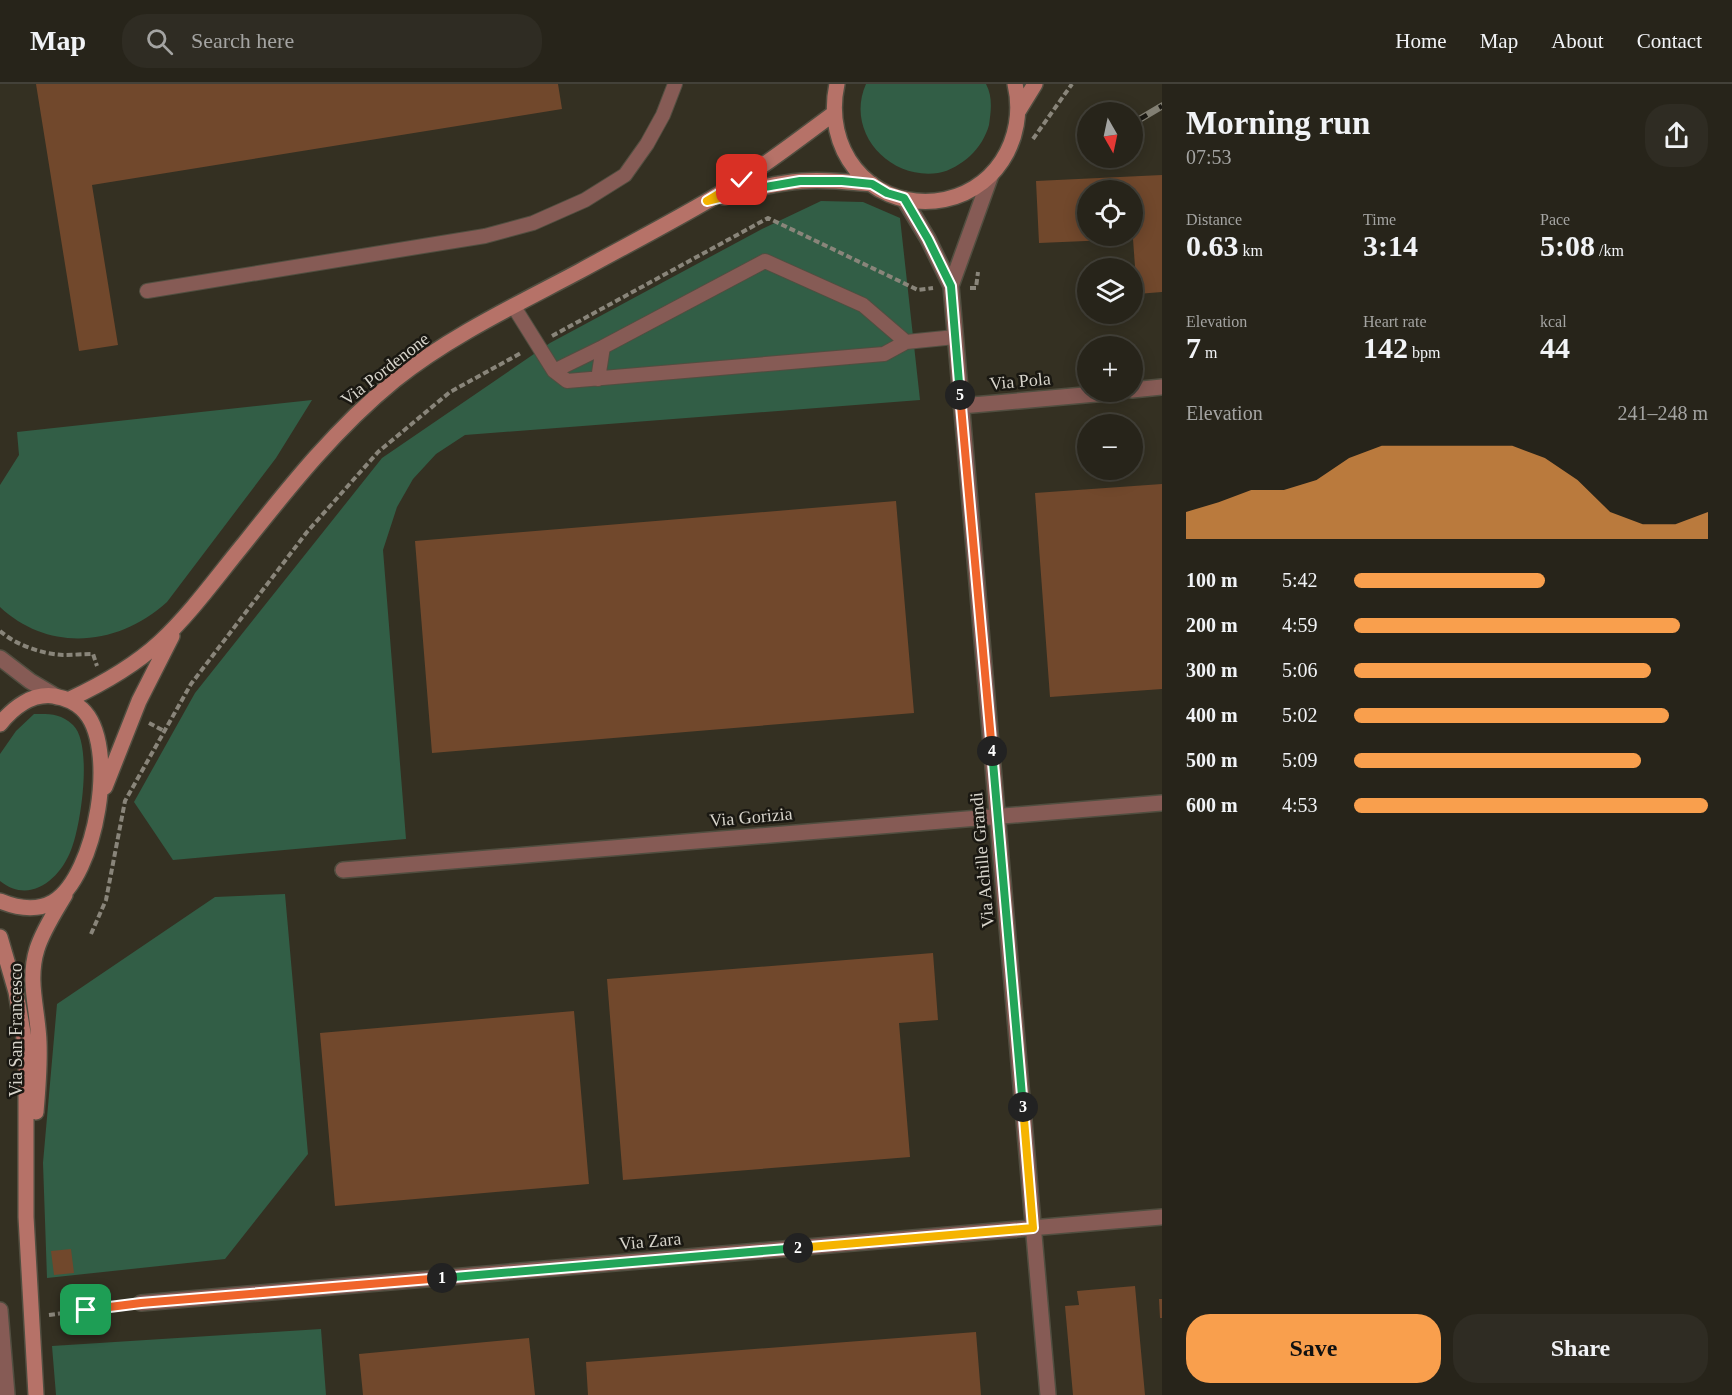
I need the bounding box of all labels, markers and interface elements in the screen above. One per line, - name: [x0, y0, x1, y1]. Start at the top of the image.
- search box: [122, 14, 542, 68]
- text: Map: [30, 25, 86, 56]
- icon: search: [143, 25, 176, 58]
- text: Search here: [191, 28, 294, 53]
- text: Home: [1395, 29, 1447, 53]
- text: Map: [1480, 29, 1518, 53]
- text: About: [1551, 29, 1604, 53]
- text: Contact: [1637, 29, 1702, 53]
- north arrow: [1077, 102, 1143, 168]
- map controls: [1077, 102, 1143, 480]
- button: share: [1645, 104, 1708, 167]
- text: Morning run: [1186, 105, 1370, 141]
- text: 07:53: [1186, 146, 1232, 168]
- pin: [716, 154, 767, 205]
- icon: check: [725, 163, 758, 196]
- button: locate: [1077, 180, 1143, 246]
- text: Distance: [1186, 211, 1242, 228]
- text: Time: [1363, 211, 1396, 228]
- text: Pace: [1540, 211, 1570, 228]
- text: 0.63: [1186, 229, 1239, 262]
- text: 3:14: [1363, 229, 1418, 262]
- text: 5:08: [1540, 229, 1595, 262]
- text: km: [1239, 242, 1263, 259]
- text: /km: [1595, 242, 1624, 259]
- button: layers: [1077, 258, 1143, 324]
- text: Elevation: [1186, 313, 1247, 330]
- text: Heart rate: [1363, 313, 1427, 330]
- text: kcal: [1540, 313, 1567, 330]
- street label: Via Pordenone: [337, 328, 433, 410]
- text: 7: [1186, 331, 1201, 364]
- text: 142: [1363, 331, 1408, 364]
- text: 44: [1540, 331, 1570, 364]
- button: +: [1077, 336, 1143, 402]
- text: m: [1201, 344, 1217, 361]
- text: bpm: [1408, 344, 1440, 361]
- street label: Via Pola: [989, 368, 1051, 394]
- pin: 5: [945, 380, 975, 410]
- text: 5: [956, 386, 964, 403]
- text: Elevation: [1186, 402, 1263, 424]
- text: 241–248 m: [1617, 402, 1708, 424]
- button: −: [1077, 414, 1143, 480]
- text: 100 m: [1186, 569, 1238, 591]
- text: 5:42: [1282, 569, 1318, 591]
- text: 200 m: [1186, 614, 1238, 636]
- text: 4:59: [1282, 614, 1318, 636]
- text: 300 m: [1186, 659, 1238, 681]
- text: 5:06: [1282, 659, 1318, 681]
- text: 400 m: [1186, 704, 1238, 726]
- text: 5:02: [1282, 704, 1318, 726]
- pin: 4: [977, 736, 1007, 766]
- text: 4: [988, 742, 996, 759]
- text: 500 m: [1186, 749, 1238, 771]
- text: 5:09: [1282, 749, 1318, 771]
- street label: Via Achille Grandi: [966, 791, 998, 929]
- text: 600 m: [1186, 794, 1238, 816]
- text: 4:53: [1282, 794, 1318, 816]
- street label: Via Gorizia: [709, 803, 793, 831]
- street label: Via San Francesco: [6, 963, 26, 1097]
- pin: 3: [1008, 1092, 1038, 1122]
- text: 3: [1019, 1098, 1027, 1115]
- street label: Via Zara: [618, 1228, 682, 1254]
- pin: 2: [783, 1233, 813, 1263]
- text: 2: [794, 1239, 802, 1256]
- pin: 1: [427, 1263, 457, 1293]
- text: 1: [438, 1269, 446, 1286]
- pin: [60, 1284, 111, 1335]
- icon: arrive: [69, 1293, 102, 1326]
- button: Save: [1186, 1314, 1441, 1383]
- button: Share: [1453, 1314, 1708, 1383]

